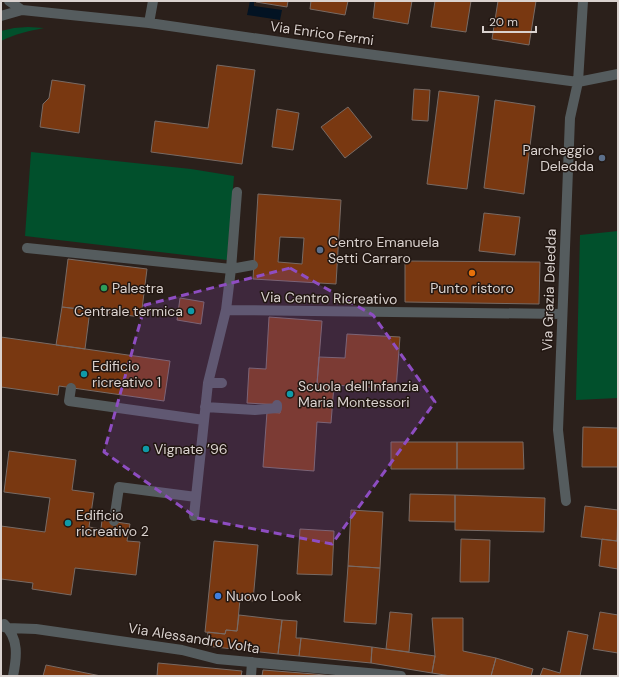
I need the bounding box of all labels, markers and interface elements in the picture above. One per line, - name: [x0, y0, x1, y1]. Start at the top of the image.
- scale bar: [483, 8, 536, 34]
- text: 20 m: [489, 14, 518, 30]
- street label: Via Enrico Fermi: [269, 17, 375, 49]
- place label: Parcheggio Deledda: [522, 141, 594, 175]
- marker: Parcheggio Deledda: [597, 153, 607, 163]
- street label: Via Grazia Deledda: [538, 229, 560, 351]
- place label: Centro Emanuela Setti Carraro: [328, 233, 439, 267]
- marker: Centro Emanuela Setti Carraro: [315, 245, 325, 255]
- marker: Punto ristoro: [467, 268, 477, 278]
- place label: Palestra: [112, 279, 164, 297]
- place label: Punto ristoro: [430, 279, 514, 297]
- marker: Palestra: [99, 283, 109, 293]
- street label: Via Centro Ricreativo: [261, 288, 397, 308]
- place label: Centrale termica: [74, 302, 183, 320]
- marker: Centrale termica: [186, 306, 196, 316]
- place label: Edificio ricreativo 1: [92, 357, 161, 391]
- marker: Edificio ricreativo 1: [79, 369, 89, 379]
- place label: Scuola dell'Infanzia Maria Montessori: [298, 377, 419, 411]
- marker: Scuola dell'Infanzia Maria Montessori: [285, 389, 295, 399]
- place label: Vignate ’96: [154, 440, 228, 458]
- marker: Vignate ’96: [141, 444, 151, 454]
- place label: Edificio ricreativo 2: [76, 506, 149, 540]
- marker: Edificio ricreativo 2: [63, 518, 73, 528]
- place label: Nuovo Look: [226, 587, 301, 605]
- marker: Nuovo Look: [213, 591, 223, 601]
- street label: Via Alessandro Volta: [127, 619, 261, 657]

